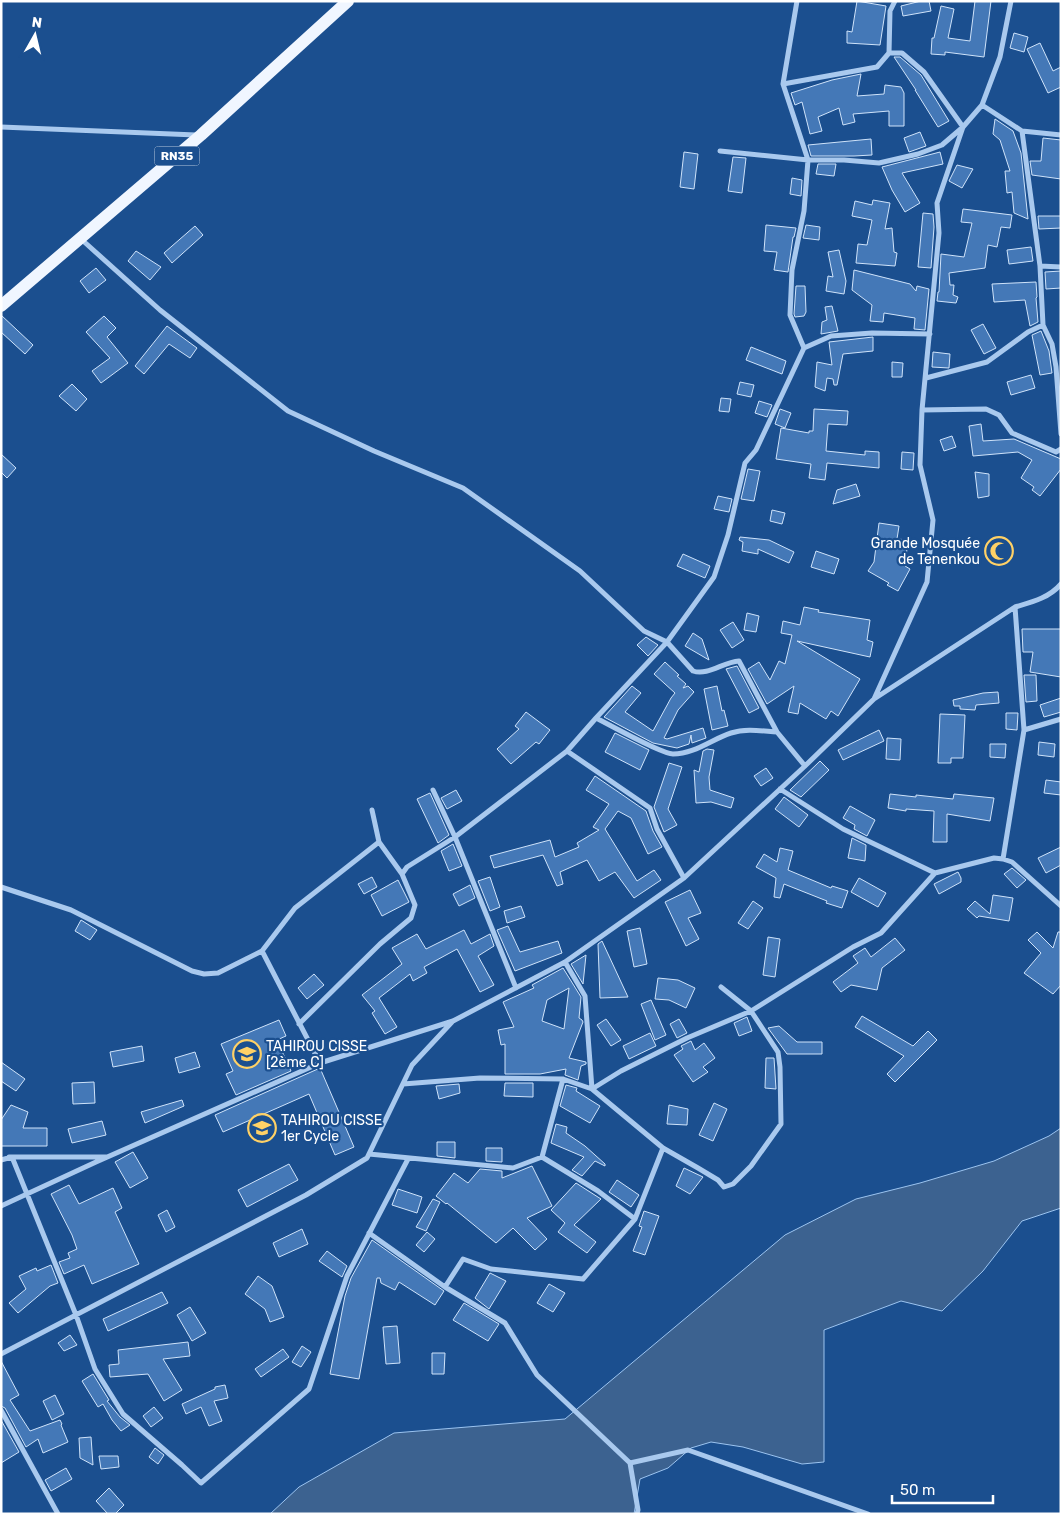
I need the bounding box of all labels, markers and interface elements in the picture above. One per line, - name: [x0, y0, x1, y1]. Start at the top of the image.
- north arrow: [10, 10, 60, 60]
- text: N: [31, 14, 43, 32]
- road number: RN35: [154, 146, 200, 166]
- place label: Grande Mosquée de Tenenkou: [871, 535, 980, 568]
- mosque icon: Grande Mosquée de Tenenkou: [984, 536, 1014, 566]
- place label: TAHIROU CISSE [2ème C]: [266, 1038, 367, 1071]
- school or university icon: TAHIROU CISSE [2ème C]: [232, 1039, 262, 1069]
- place label: TAHIROU CISSE 1er Cycle: [281, 1112, 382, 1145]
- school or university icon: TAHIROU CISSE 1er Cycle: [247, 1113, 277, 1143]
- scale bar: [892, 1472, 993, 1504]
- text: 50 m: [900, 1481, 935, 1499]

